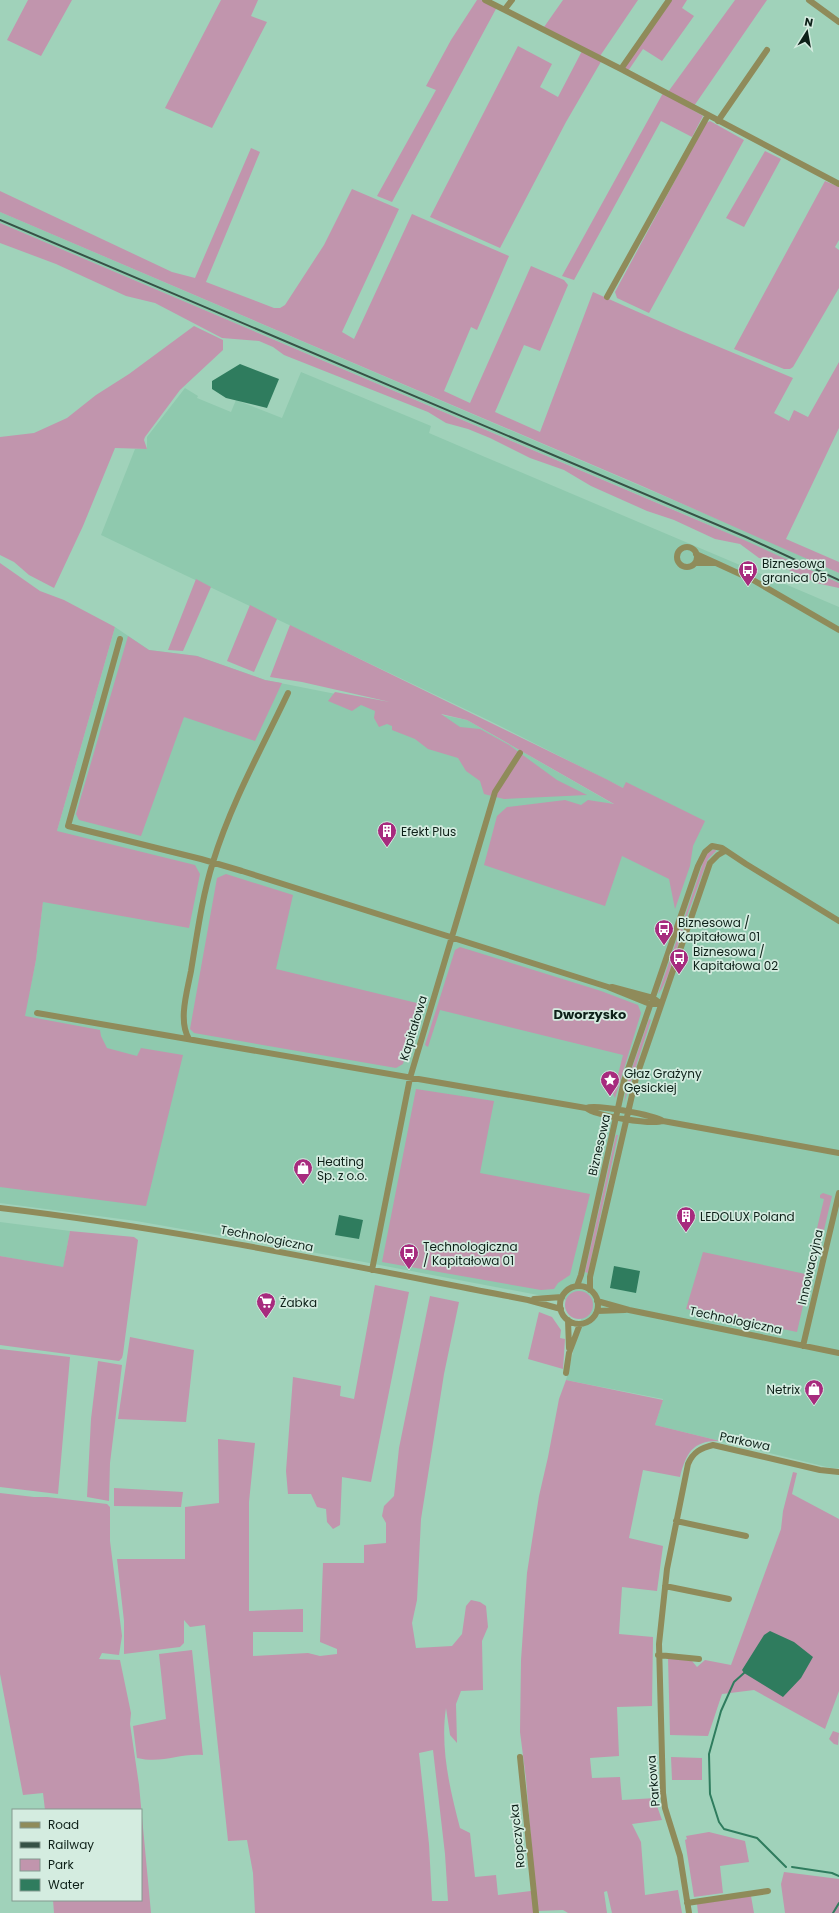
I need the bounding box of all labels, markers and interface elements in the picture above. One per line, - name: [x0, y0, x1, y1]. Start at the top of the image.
- north arrow: [787, 12, 827, 52]
- text: N: [803, 14, 814, 31]
- place label: Biznesowa granica 05: [762, 555, 827, 586]
- bus stop icon: Biznesowa granica 05: [737, 559, 759, 587]
- building icon: Efekt Plus: [376, 820, 398, 848]
- place label: Efekt Plus: [401, 823, 456, 840]
- place label: Biznesowa / Kapitałowa 01: [678, 914, 760, 945]
- bus stop icon: Biznesowa / Kapitałowa 01: [653, 918, 675, 946]
- place label: Biznesowa / Kapitałowa 02: [693, 943, 778, 974]
- bus stop icon: Biznesowa / Kapitałowa 02: [668, 947, 690, 975]
- street label: Kapitałowa: [395, 993, 431, 1063]
- district label: Dworzysko: [554, 1005, 626, 1024]
- place label: Głaz Grażyny Gęsickiej: [624, 1065, 702, 1096]
- place icon: Głaz Grażyny Gęsickiej: [599, 1069, 621, 1097]
- street label: Biznesowa: [584, 1112, 614, 1178]
- place label: Heating Sp. z o.o.: [317, 1153, 367, 1184]
- shop icon: Heating Sp. z o.o.: [292, 1157, 314, 1185]
- building icon: LEDOLUX Poland: [675, 1205, 697, 1233]
- place label: LEDOLUX Poland: [700, 1208, 795, 1225]
- street label: Technologiczna: [219, 1221, 315, 1255]
- street label: Innowacyjna: [793, 1228, 827, 1306]
- place label: Technologiczna / Kapitałowa 01: [423, 1238, 518, 1269]
- bus stop icon: Technologiczna / Kapitałowa 01: [398, 1242, 420, 1270]
- supermarket icon: Żabka: [255, 1291, 277, 1319]
- place label: Żabka: [280, 1294, 317, 1311]
- street label: Technologiczna: [688, 1302, 784, 1338]
- shop icon: Netrix: [803, 1378, 825, 1406]
- place label: Netrix: [767, 1381, 800, 1398]
- street label: Parkowa: [718, 1427, 772, 1455]
- street label: Parkowa: [642, 1755, 664, 1807]
- street label: Ropczycka: [505, 1803, 529, 1869]
- legend: [12, 1809, 142, 1901]
- text: Road: [48, 1816, 79, 1833]
- text: Railway: [48, 1836, 94, 1853]
- text: Park: [48, 1856, 75, 1873]
- text: Water: [48, 1876, 85, 1893]

